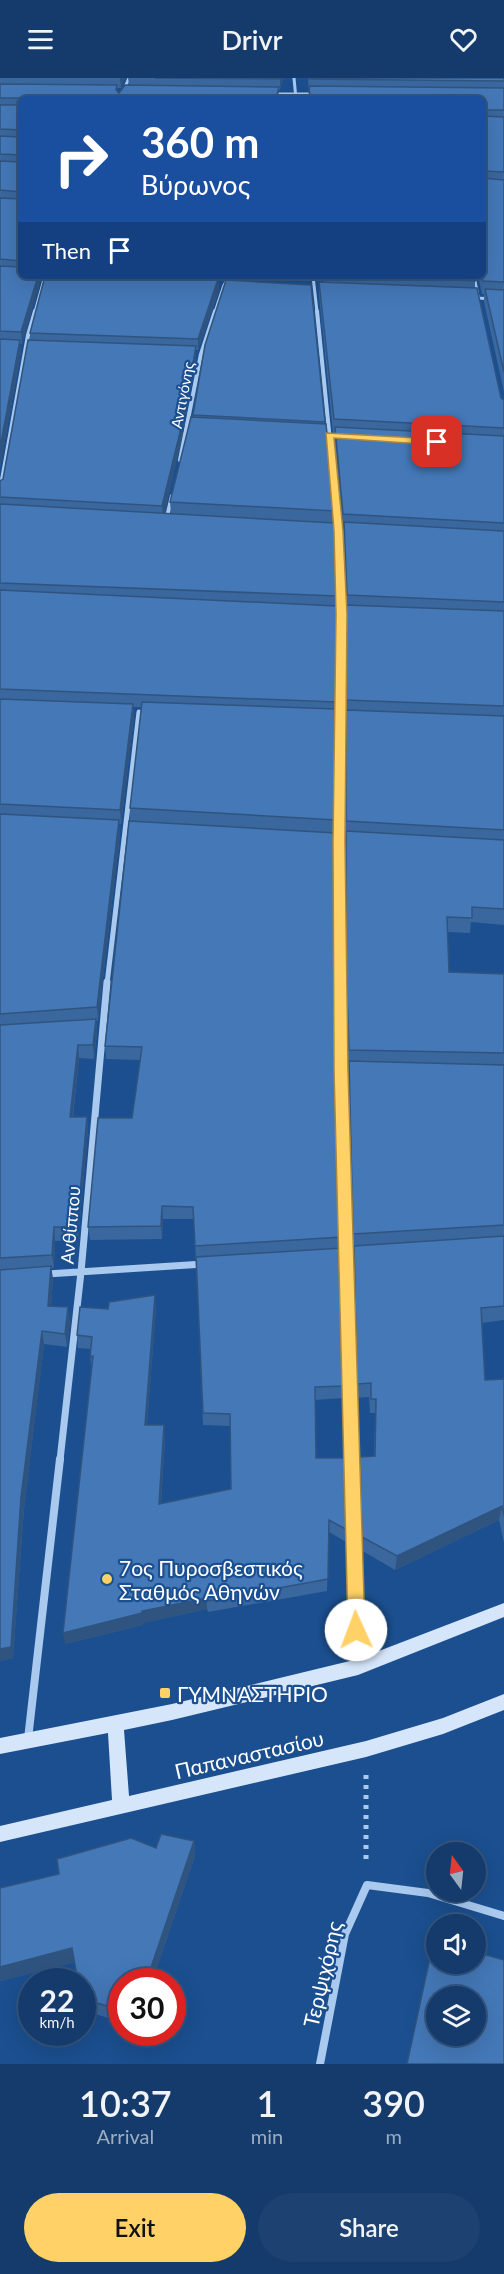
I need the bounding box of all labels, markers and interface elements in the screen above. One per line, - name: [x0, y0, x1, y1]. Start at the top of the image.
- icon: menu: [24, 23, 57, 56]
- text: Drivr: [222, 23, 283, 56]
- icon: heart: [447, 23, 480, 56]
- text: 360 m: [141, 117, 259, 167]
- icon: right: [42, 120, 120, 198]
- text: Βύρωνος: [141, 168, 250, 201]
- icon: arrive: [103, 234, 136, 267]
- text: Then: [42, 237, 91, 264]
- street label: Αντιγόνης: [167, 360, 197, 430]
- pin: [411, 416, 462, 467]
- icon: arrive: [420, 425, 453, 458]
- street label: Ανθίππου: [56, 1185, 84, 1265]
- place label: 7ος Πυροσβεστικός Σταθμός Αθηνών: [119, 1555, 303, 1604]
- marker: 7ος Πυροσβεστικός Σταθμός Αθηνών: [100, 1572, 114, 1586]
- position arrow: [324, 1598, 388, 1662]
- place label: ΓΥΜΝΑΣΤΗΡΙΟ: [177, 1681, 328, 1706]
- marker: ΓΥΜΝΑΣΤΗΡΙΟ: [158, 1686, 172, 1700]
- street label: Παπαναστασίου: [172, 1725, 326, 1783]
- north arrow: [426, 1842, 486, 1902]
- map controls: [426, 1842, 486, 2046]
- button: sound: [426, 1914, 486, 1974]
- street label: Τερψιχόρης: [298, 1918, 346, 2029]
- speed limit sign: 30: [108, 1968, 186, 2046]
- text: 22: [40, 1982, 74, 2018]
- button: layers: [426, 1986, 486, 2046]
- text: km/h: [39, 2013, 75, 2031]
- text: 10:37: [79, 2081, 172, 2125]
- text: 1: [257, 2081, 277, 2125]
- text: 390: [362, 2081, 425, 2125]
- text: Arrival: [97, 2124, 154, 2148]
- text: min: [251, 2124, 283, 2148]
- text: m: [385, 2124, 402, 2148]
- button: Exit: [24, 2193, 246, 2262]
- button: Share: [258, 2193, 480, 2262]

